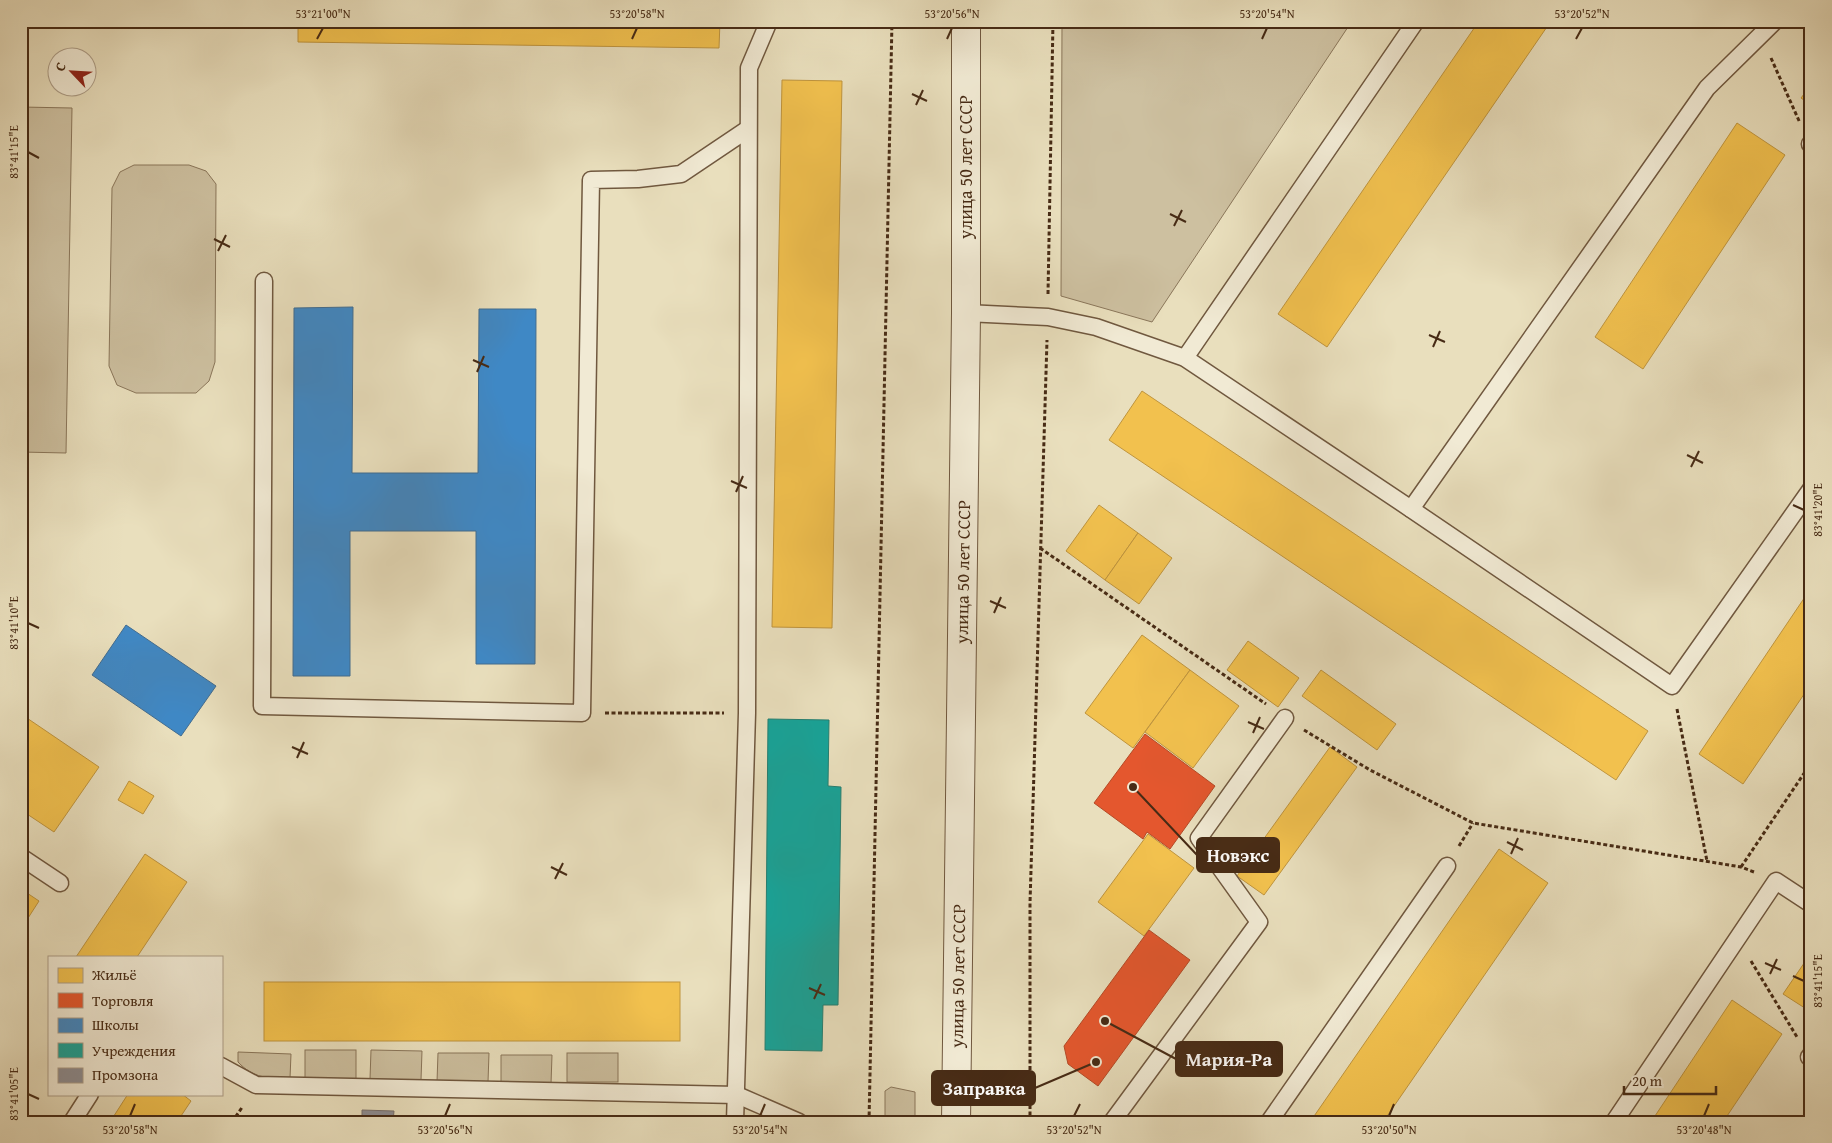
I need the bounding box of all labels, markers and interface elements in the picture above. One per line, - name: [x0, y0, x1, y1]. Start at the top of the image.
- text: 53°21'00"N: [295, 5, 351, 22]
- text: 53°20'58"N: [609, 5, 665, 22]
- text: 53°20'56"N: [924, 5, 980, 22]
- text: 53°20'54"N: [1239, 5, 1295, 22]
- text: 53°20'52"N: [1554, 5, 1610, 22]
- north arrow: [48, 48, 98, 98]
- text: С: [49, 59, 71, 74]
- street label: улица 50 лет СССР: [952, 95, 979, 240]
- text: 83°41'15"E: [5, 125, 22, 179]
- text: 83°41'20"E: [1809, 483, 1826, 537]
- street label: улица 50 лет СССР: [948, 500, 977, 645]
- text: 83°41'10"E: [5, 596, 22, 650]
- callout: Новэкс: [1197, 838, 1279, 872]
- text: Новэкс: [1207, 841, 1269, 869]
- street label: улица 50 лет СССР: [943, 904, 972, 1049]
- text: 83°41'15"E: [1809, 954, 1826, 1008]
- legend: [48, 956, 222, 1096]
- text: Жильё: [91, 964, 137, 985]
- text: Торговля: [92, 990, 154, 1011]
- text: Школы: [92, 1014, 139, 1035]
- text: Учреждения: [92, 1040, 176, 1061]
- callout: Мария-Ра: [1176, 1042, 1282, 1076]
- text: Мария-Ра: [1186, 1045, 1272, 1073]
- scale bar: [1624, 1063, 1717, 1095]
- text: Промзона: [92, 1064, 159, 1085]
- text: 83°41'05"E: [5, 1067, 22, 1121]
- text: 20 m: [1632, 1070, 1663, 1091]
- callout: Заправка: [932, 1071, 1035, 1105]
- text: Заправка: [943, 1074, 1026, 1102]
- text: 53°20'58"N: [102, 1121, 158, 1138]
- text: 53°20'56"N: [417, 1121, 473, 1138]
- text: 53°20'54"N: [732, 1121, 788, 1138]
- text: 53°20'52"N: [1046, 1121, 1102, 1138]
- text: 53°20'50"N: [1361, 1121, 1417, 1138]
- text: 53°20'48"N: [1676, 1121, 1732, 1138]

